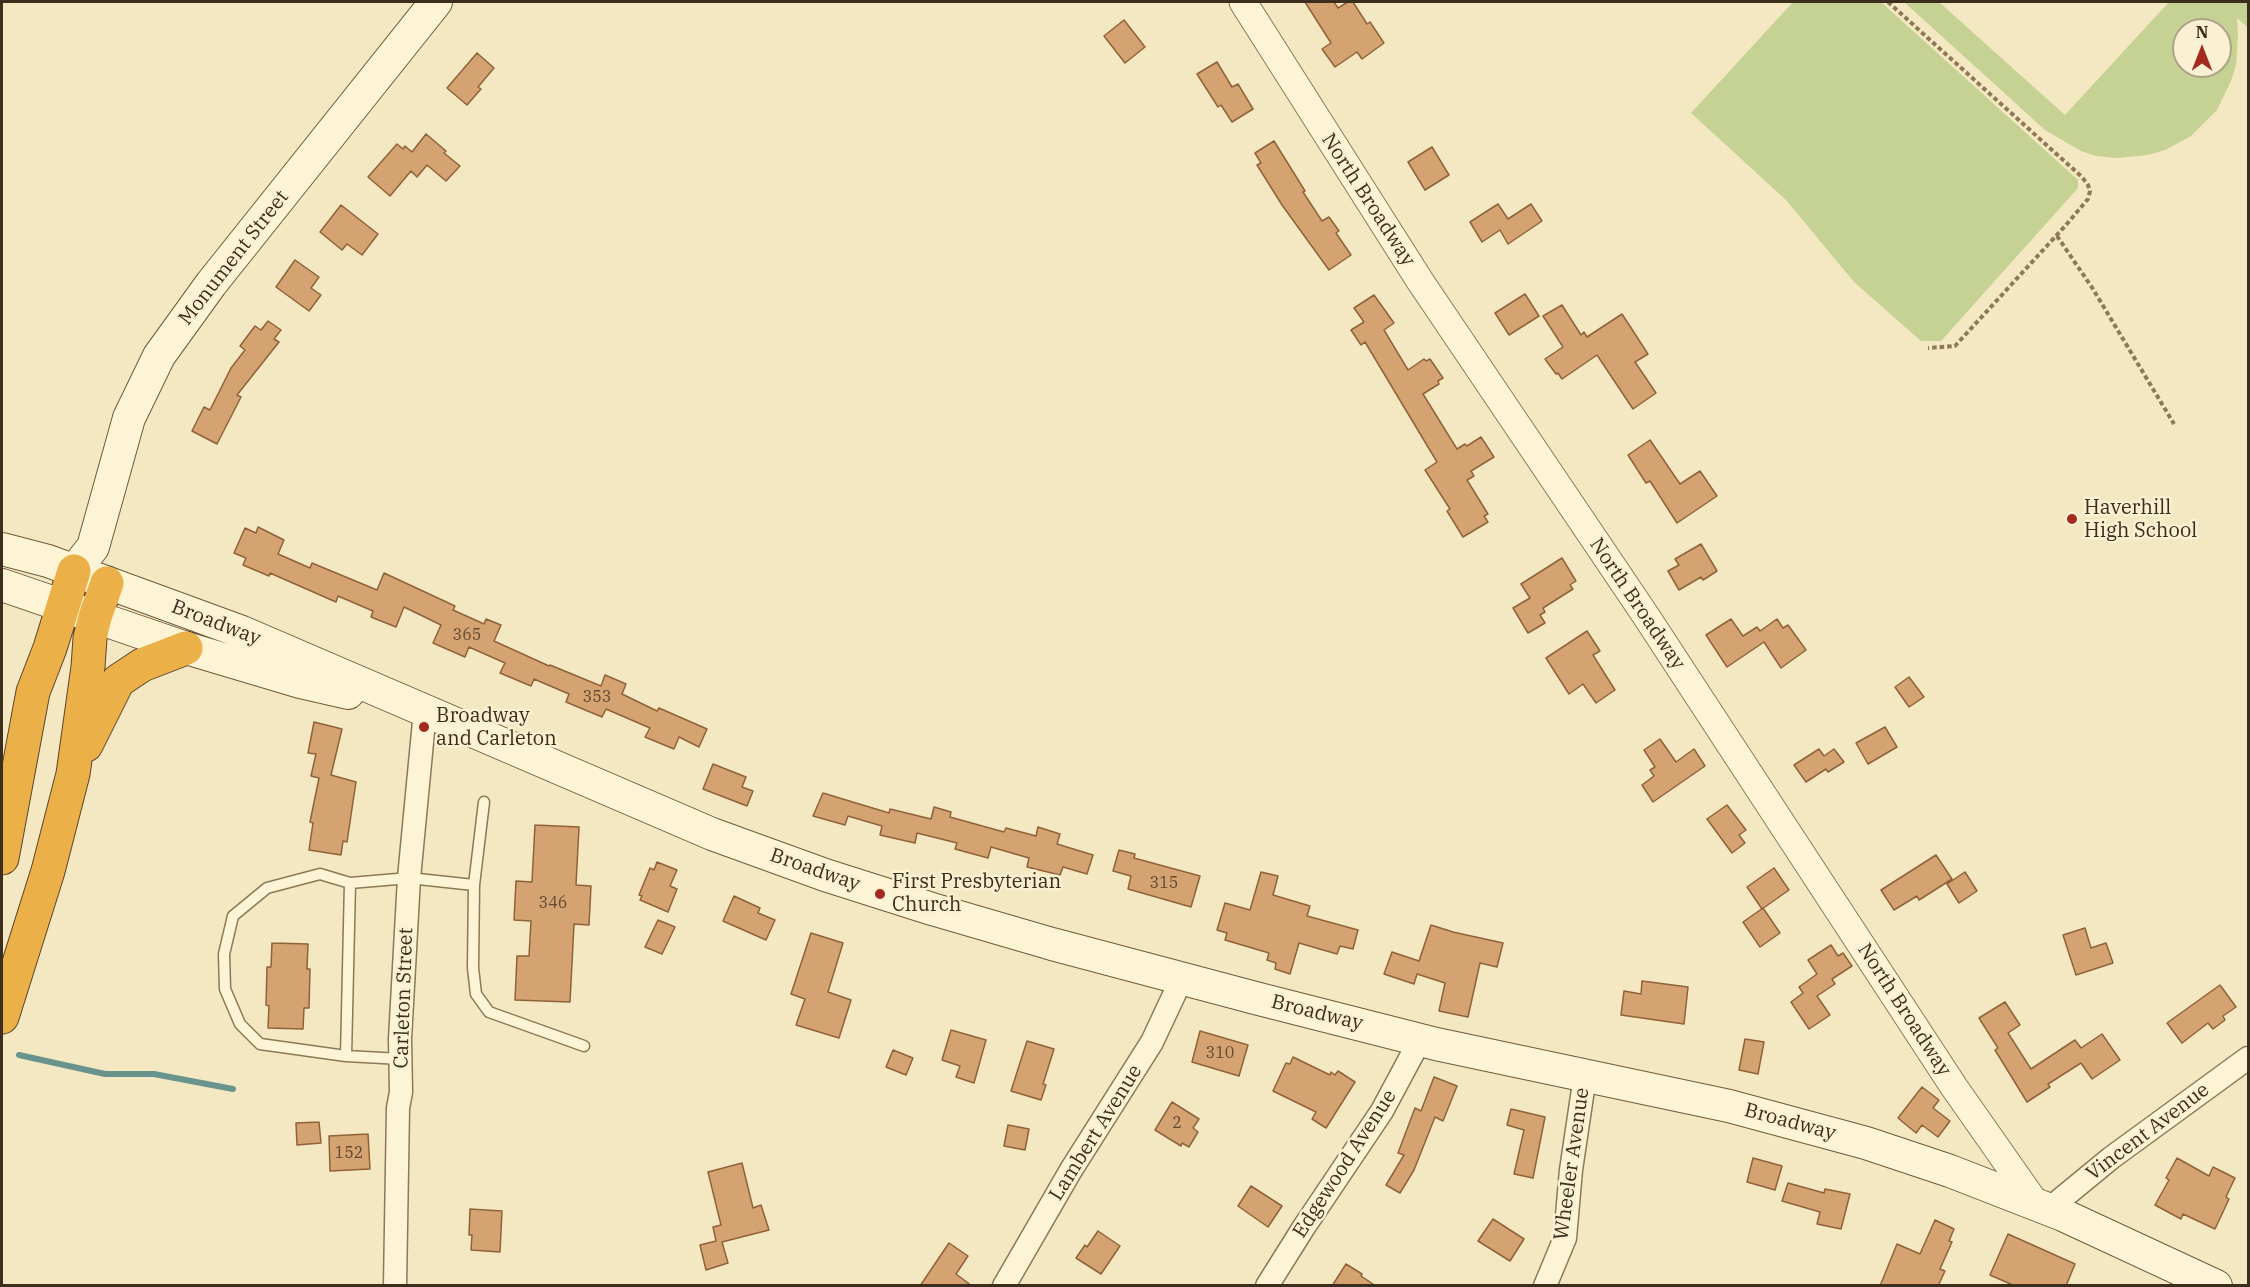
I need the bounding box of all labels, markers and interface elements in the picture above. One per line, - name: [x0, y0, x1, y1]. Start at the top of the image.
- north arrow: [2172, 18, 2232, 78]
- text: N: [2196, 22, 2208, 42]
- street label: North Broadway: [1316, 129, 1420, 271]
- street label: Monument Street: [174, 186, 294, 330]
- place label: Haverhill High School: [2084, 496, 2197, 543]
- marker: Haverhill High School: [2065, 512, 2079, 526]
- street label: North Broadway: [1584, 534, 1690, 674]
- street label: Broadway: [168, 595, 264, 651]
- house number: 365: [453, 625, 481, 645]
- house number: 353: [583, 687, 611, 707]
- place label: Broadway and Carleton: [436, 704, 557, 751]
- marker: Broadway and Carleton: [417, 720, 431, 734]
- street label: Broadway: [767, 843, 863, 897]
- place label: First Presbyterian Church: [892, 870, 1061, 917]
- house number: 315: [1150, 873, 1178, 893]
- marker: First Presbyterian Church: [873, 887, 887, 901]
- house number: 346: [539, 893, 567, 913]
- street label: Carleton Street: [390, 927, 418, 1069]
- street label: North Broadway: [1852, 939, 1956, 1081]
- street label: Broadway: [1269, 990, 1365, 1036]
- house number: 310: [1206, 1043, 1234, 1063]
- street label: Lambert Avenue: [1045, 1061, 1147, 1205]
- street label: Vincent Avenue: [2082, 1078, 2214, 1186]
- street label: Edgewood Avenue: [1288, 1085, 1402, 1243]
- street label: Wheeler Avenue: [1549, 1086, 1595, 1242]
- street label: Broadway: [1742, 1098, 1838, 1146]
- house number: 2: [1172, 1113, 1182, 1133]
- house number: 152: [335, 1143, 363, 1163]

